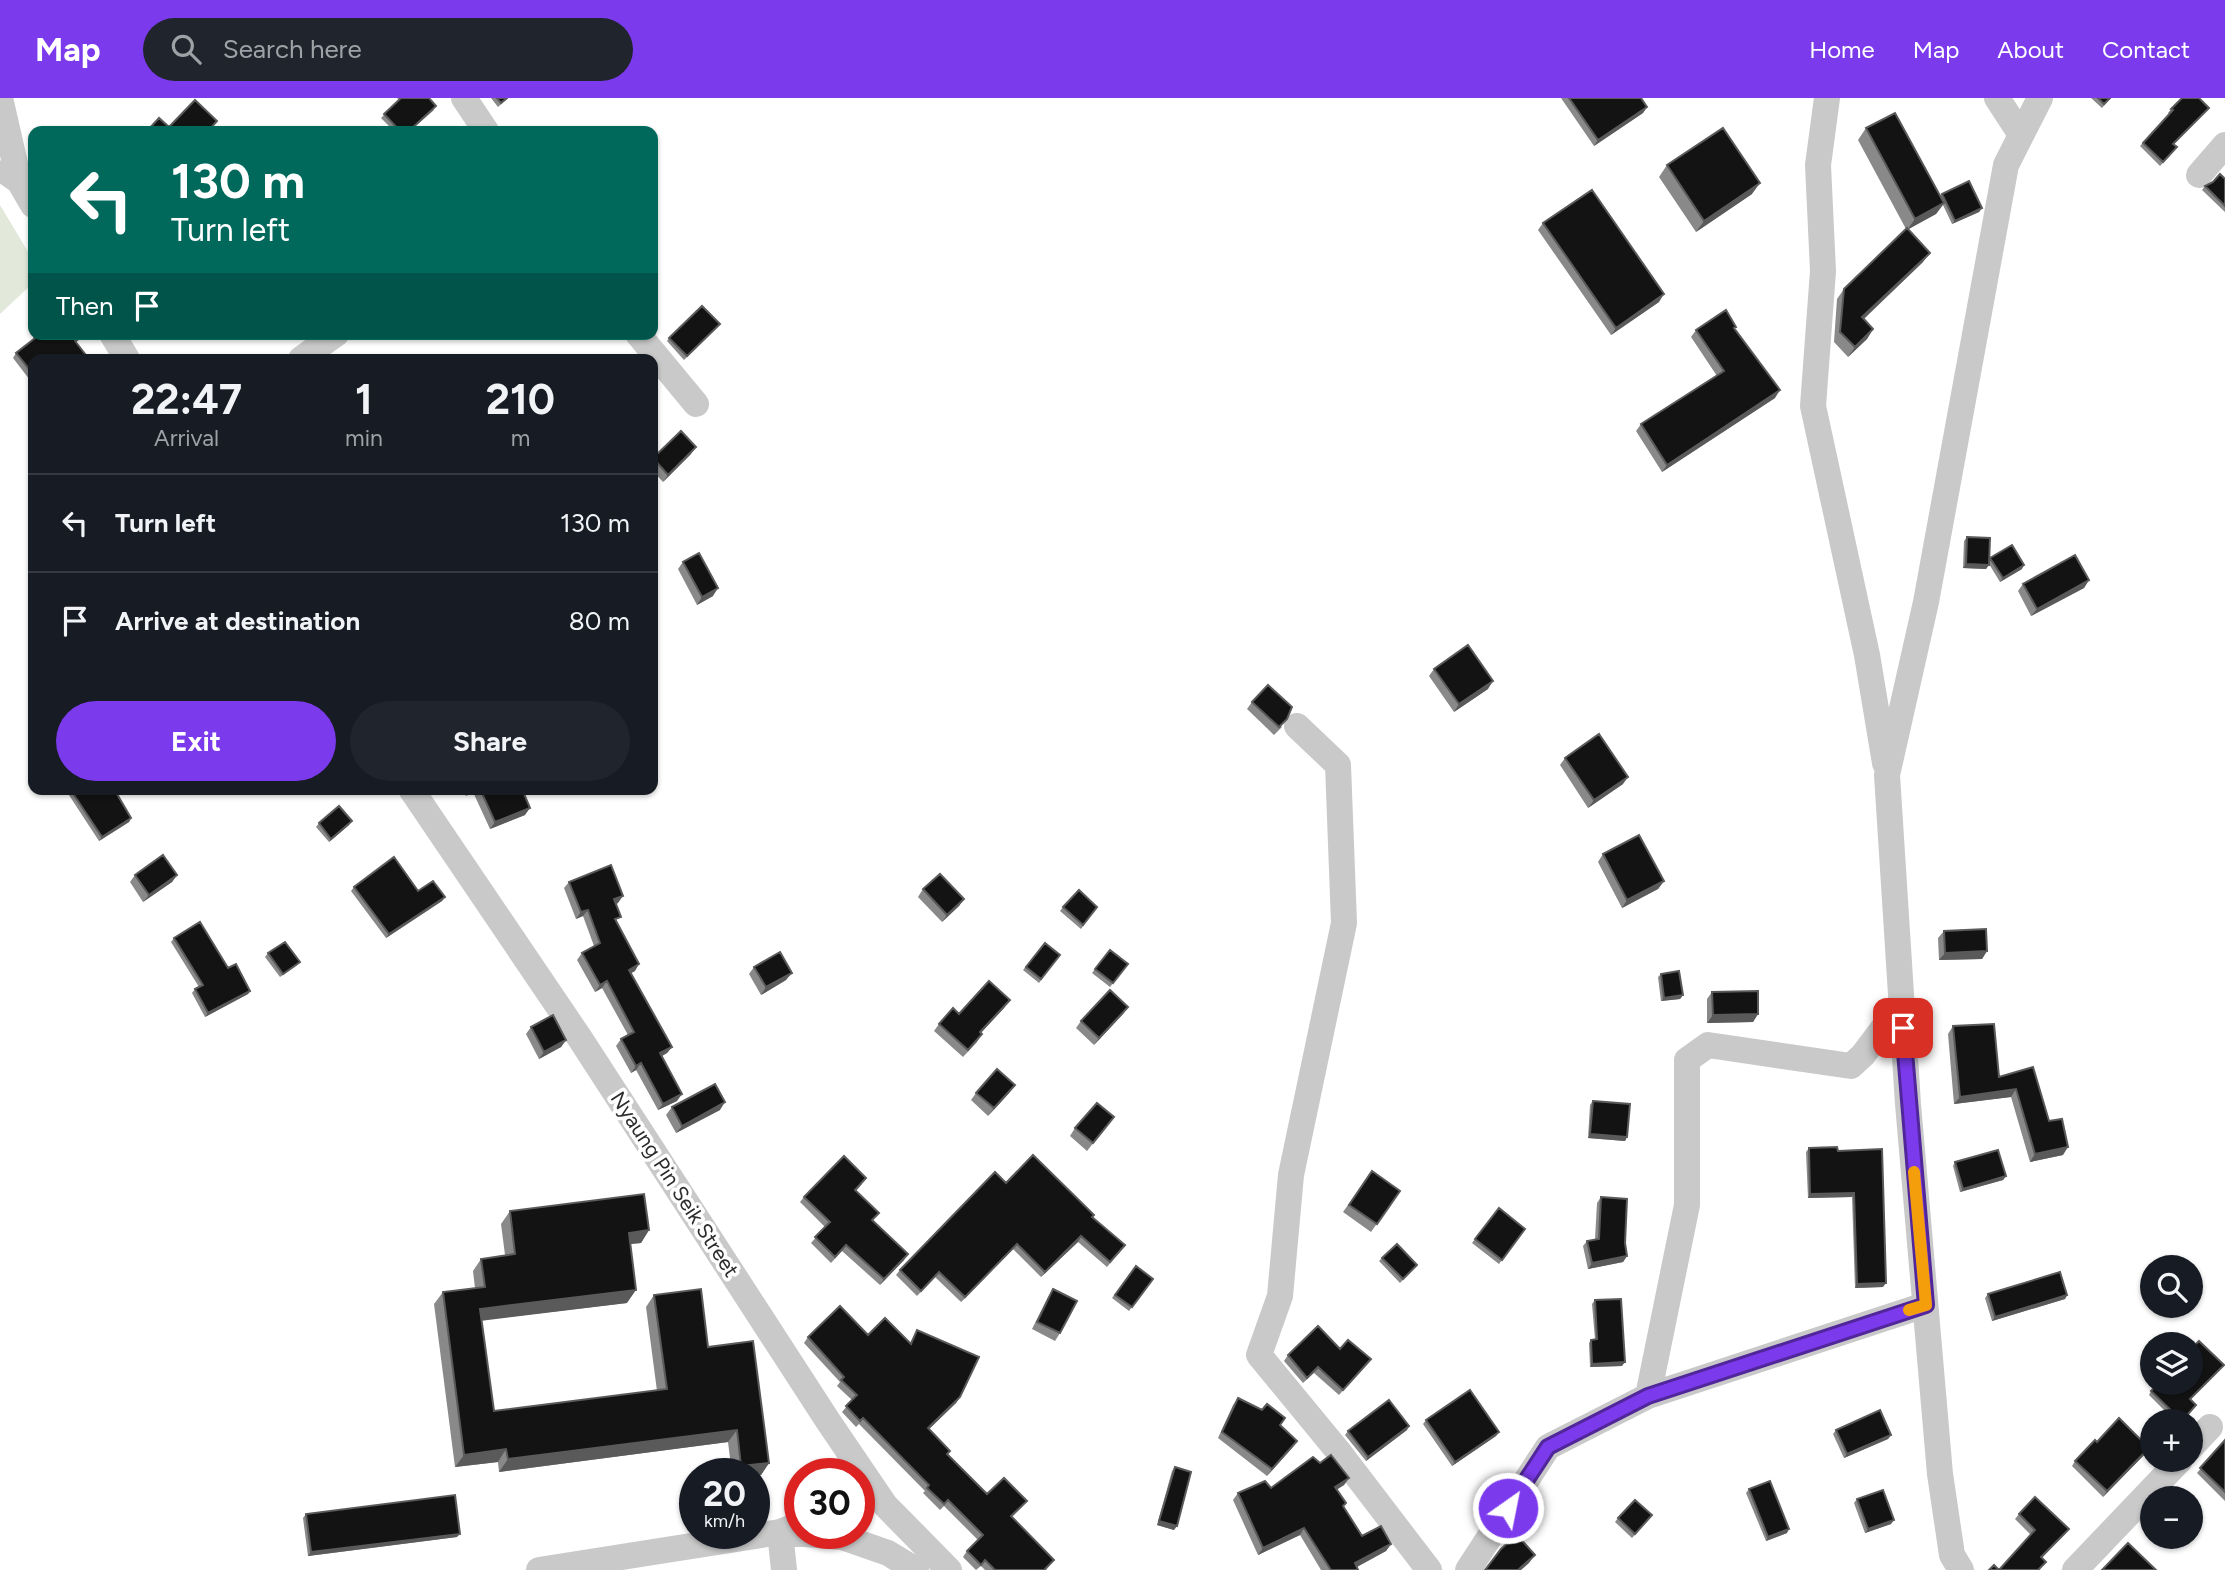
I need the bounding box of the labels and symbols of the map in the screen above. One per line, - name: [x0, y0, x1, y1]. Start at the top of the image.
- pin: [1873, 998, 1933, 1058]
- street label: Nyaung Pin Seik Street: [606, 1087, 744, 1281]
- speed limit sign: 30: [784, 1458, 875, 1549]
- position arrow: [1471, 1471, 1545, 1545]

